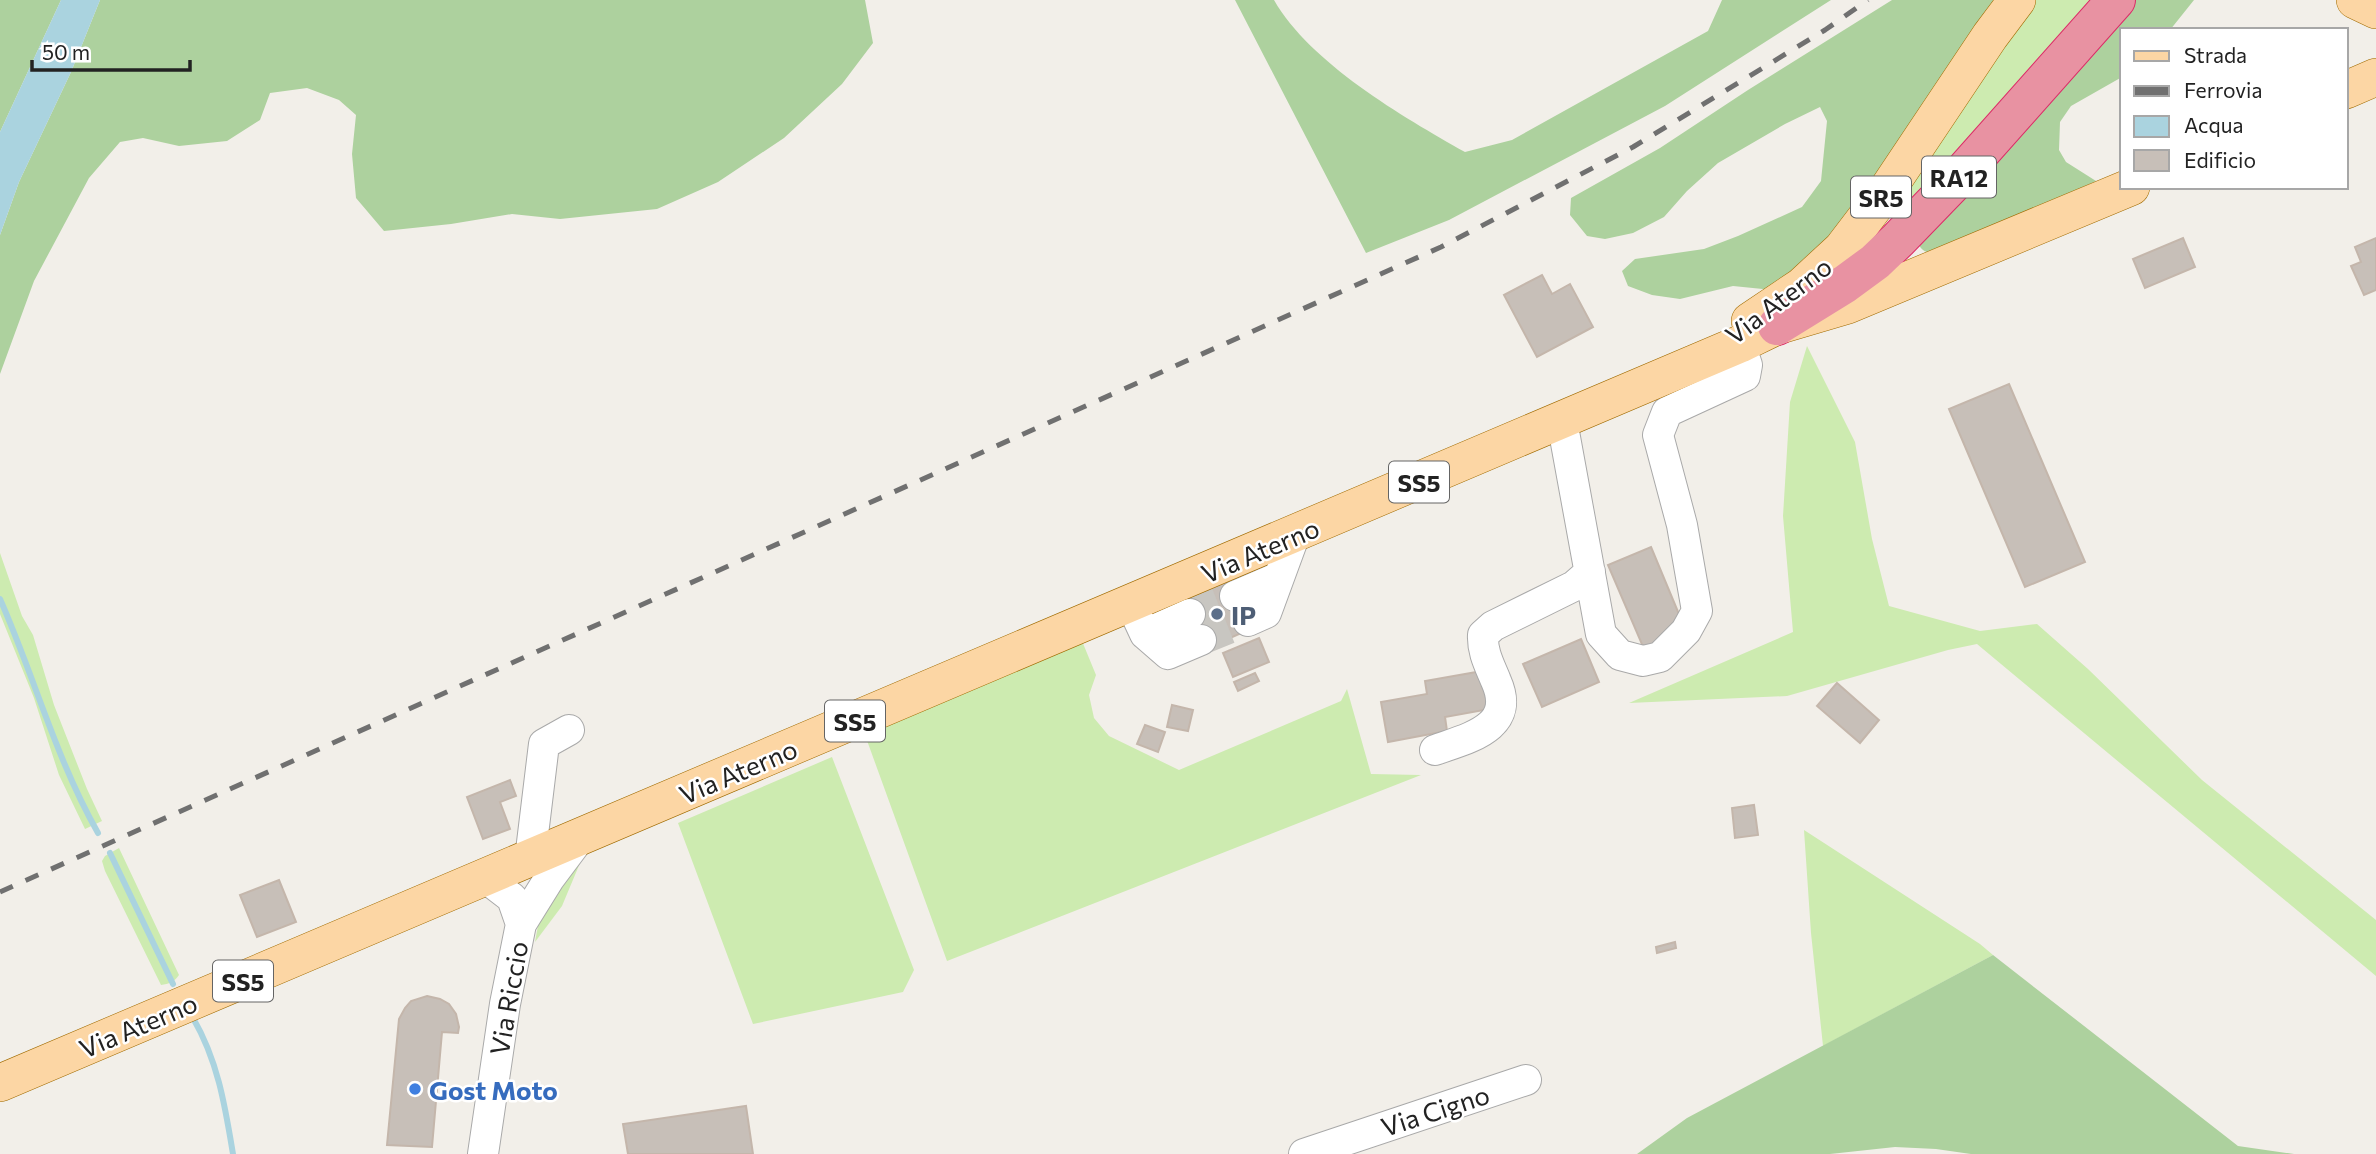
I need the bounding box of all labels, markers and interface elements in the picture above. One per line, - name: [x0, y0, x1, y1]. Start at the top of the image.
- scale bar: [32, 28, 189, 72]
- legend: [2120, 28, 2348, 189]
- text: 50 m: [42, 39, 90, 64]
- text: Strada: [2184, 42, 2247, 67]
- text: Ferrovia: [2184, 77, 2262, 102]
- text: Acqua: [2184, 112, 2243, 137]
- text: Edificio: [2184, 147, 2256, 172]
- road number: RA12: [1922, 156, 1996, 197]
- road number: SR5: [1851, 176, 1911, 218]
- street label: Via Aterno: [1719, 250, 1837, 350]
- road number: SS5: [1389, 462, 1449, 503]
- street label: Via Aterno: [1196, 511, 1324, 589]
- place label: IP: [1231, 599, 1256, 630]
- marker: IP: [1209, 606, 1225, 622]
- road number: SS5: [825, 700, 885, 742]
- street label: Via Aterno: [674, 732, 802, 810]
- street label: Via Riccio: [483, 939, 533, 1057]
- road number: SS5: [213, 960, 273, 1001]
- street label: Via Aterno: [74, 986, 202, 1064]
- place label: Gost Moto: [429, 1074, 558, 1105]
- street label: Via Cigno: [1377, 1078, 1493, 1142]
- marker: Gost Moto: [407, 1081, 423, 1097]

